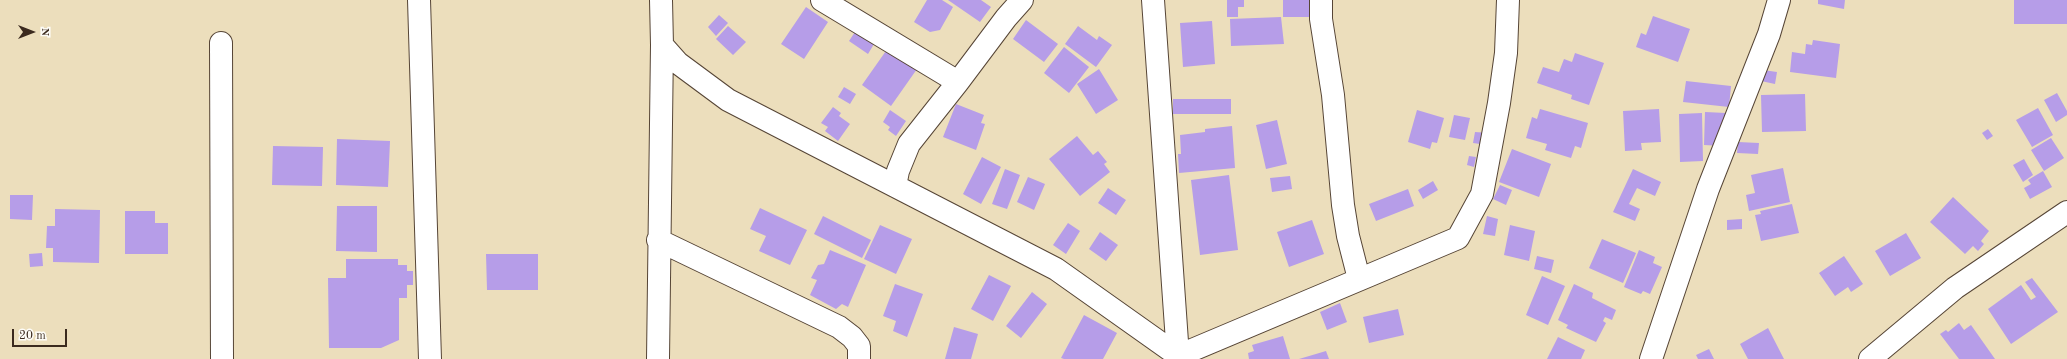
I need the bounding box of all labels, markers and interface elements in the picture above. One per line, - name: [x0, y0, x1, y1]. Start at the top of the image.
- north arrow: [12, 12, 52, 52]
- text: N: [39, 28, 50, 36]
- scale bar: [14, 321, 69, 347]
- text: 20 m: [19, 330, 46, 342]

